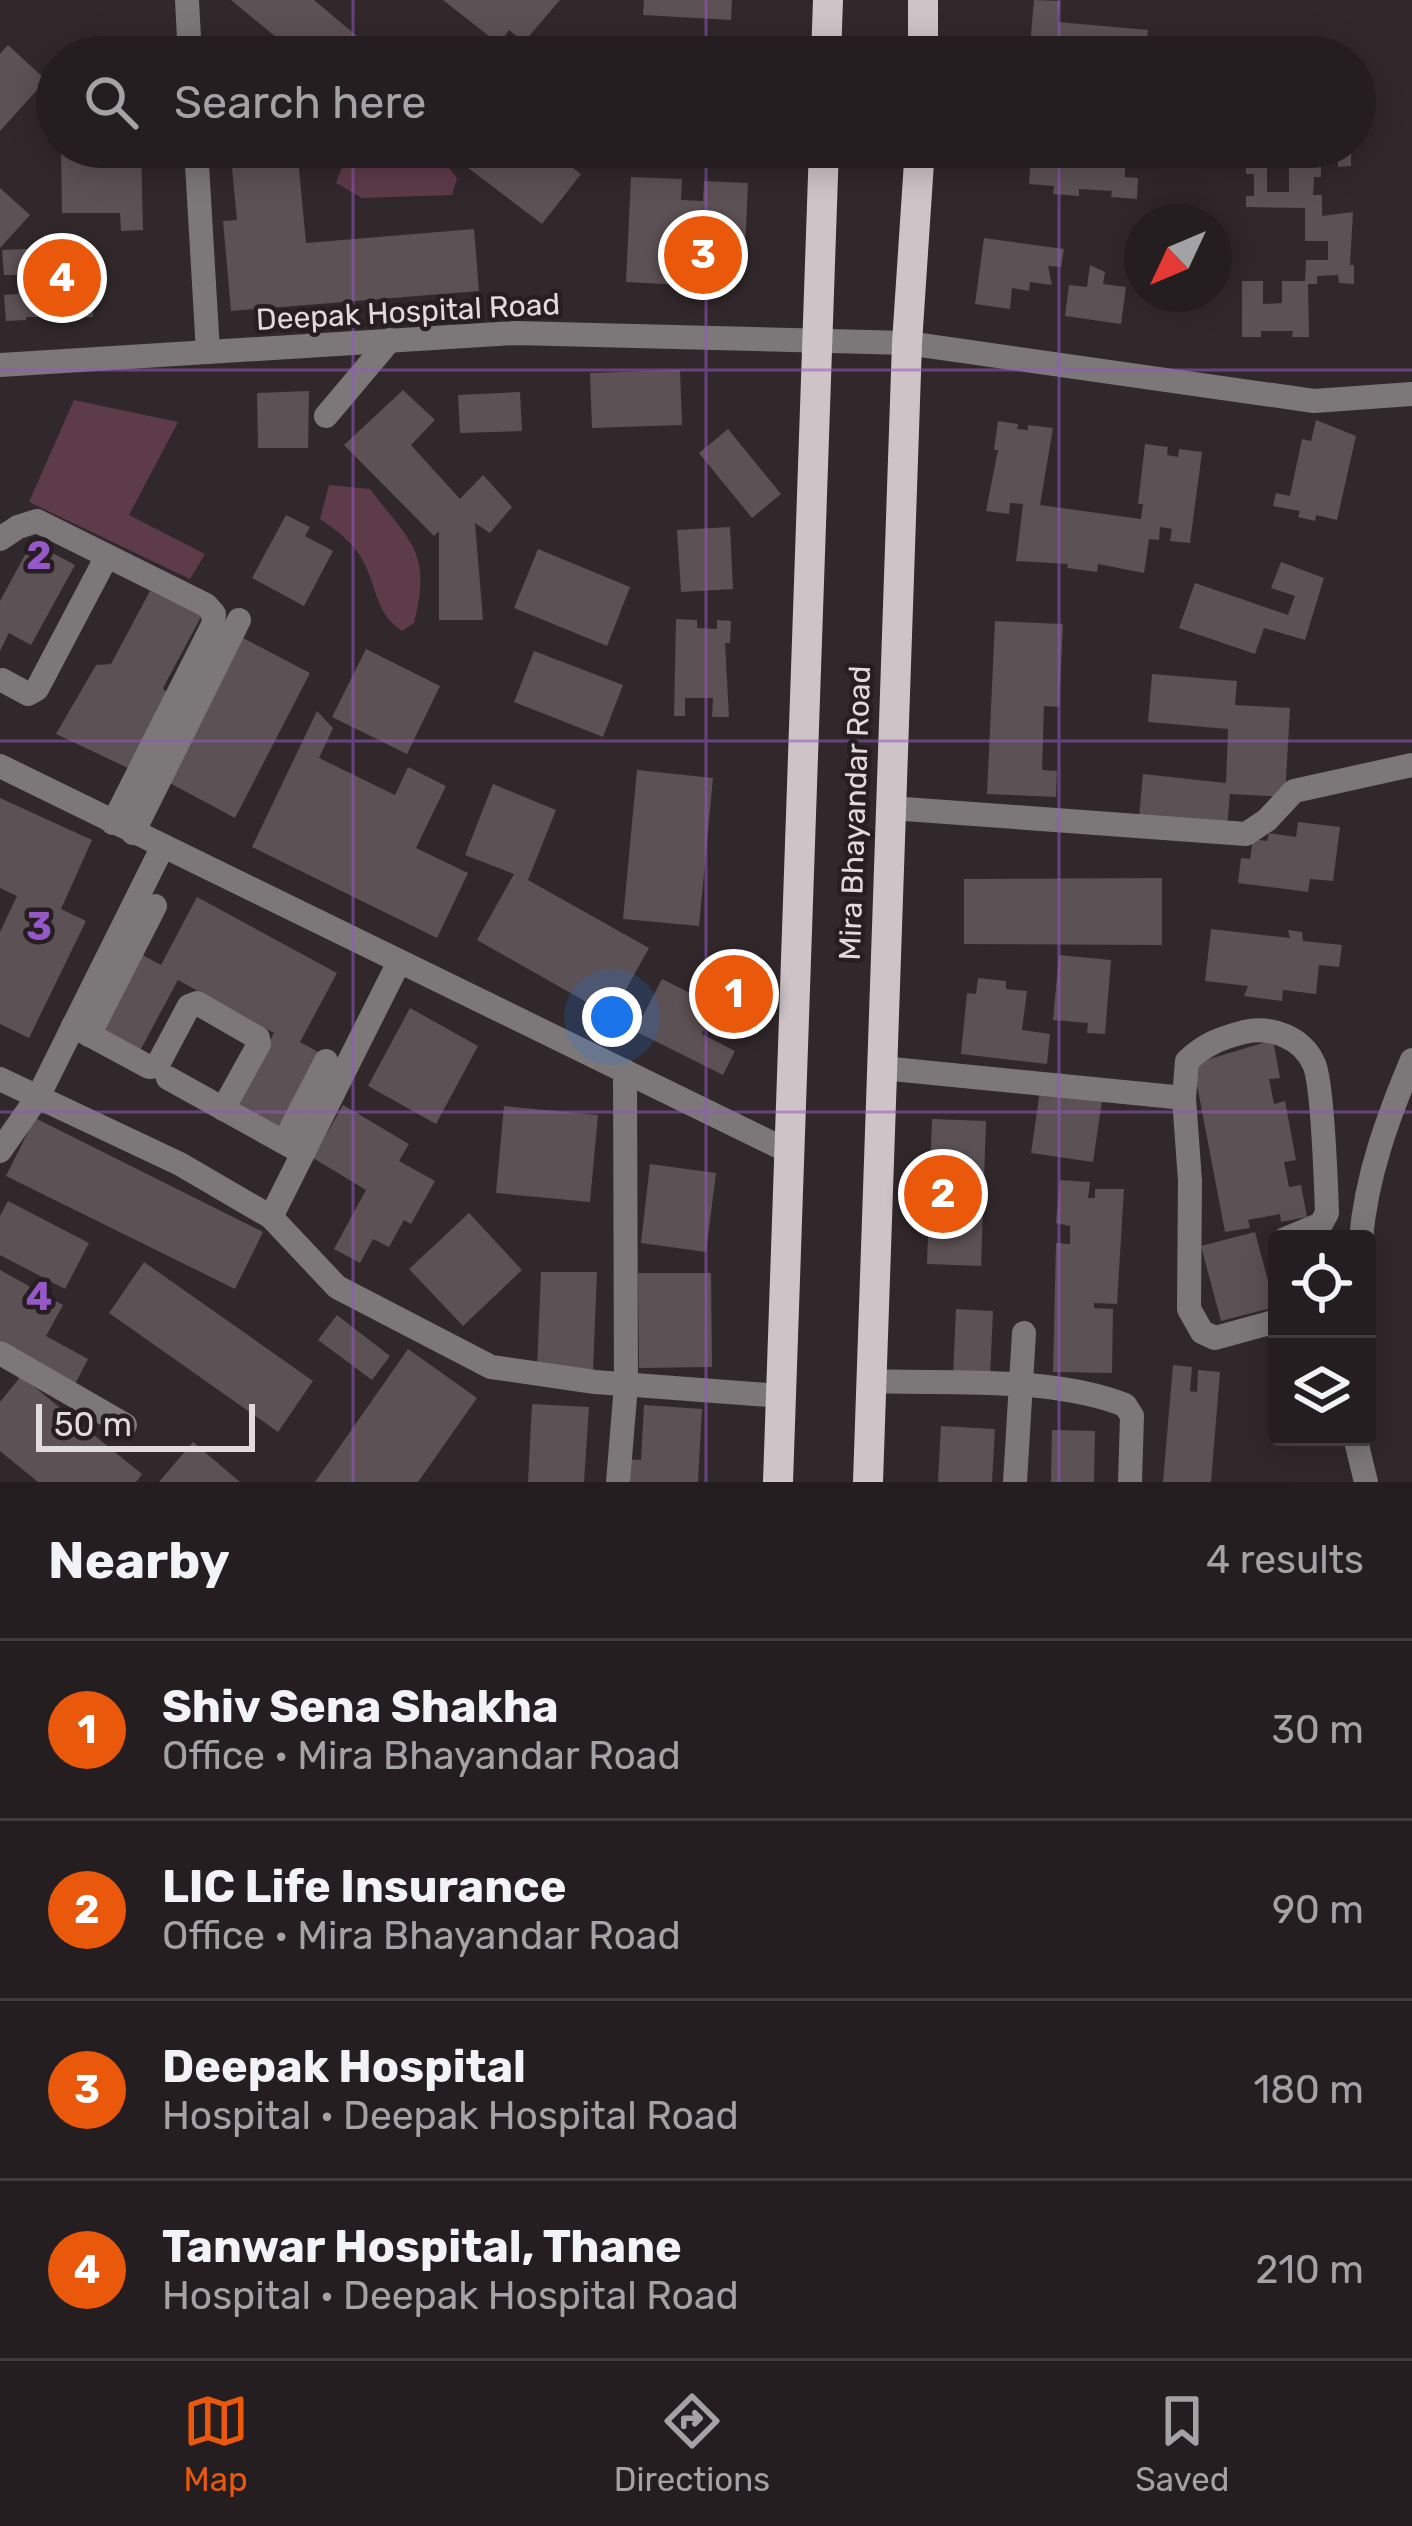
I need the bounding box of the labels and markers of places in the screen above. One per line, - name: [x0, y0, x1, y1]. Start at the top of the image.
- pin: 3: [664, 210, 742, 300]
- pin: 4: [23, 233, 101, 323]
- pin: 1: [695, 949, 773, 1039]
- pin: 2: [904, 1149, 982, 1239]

